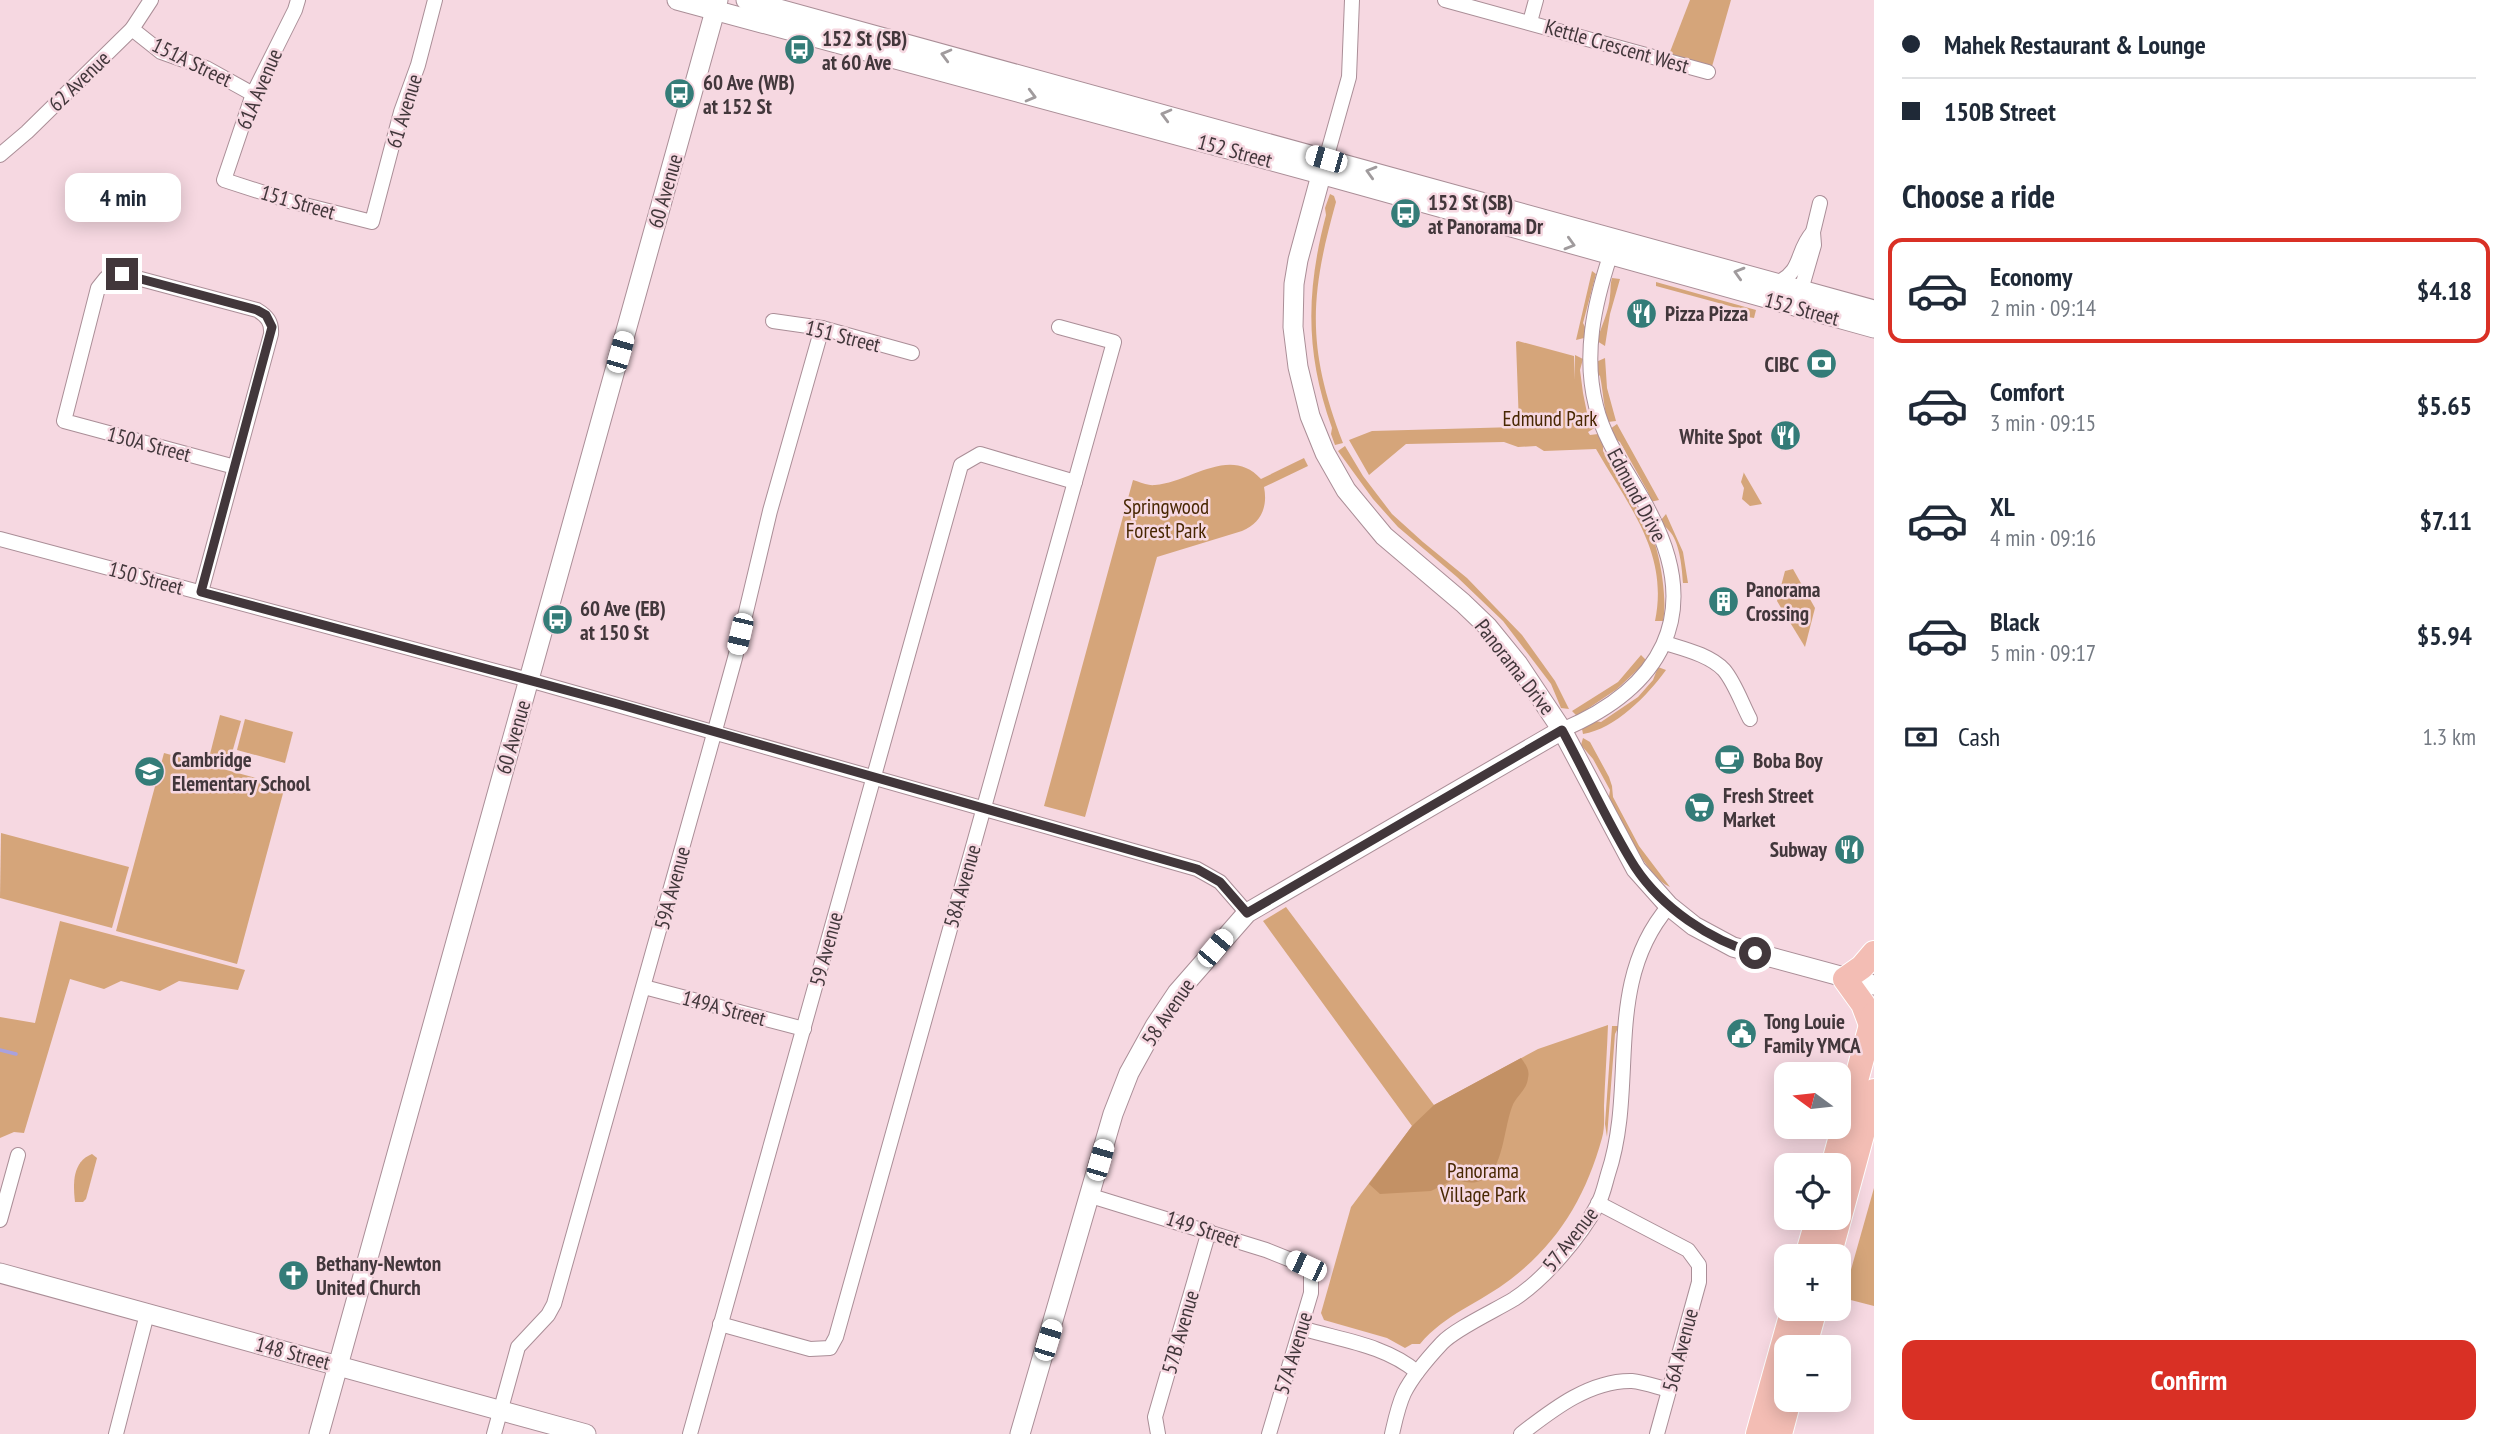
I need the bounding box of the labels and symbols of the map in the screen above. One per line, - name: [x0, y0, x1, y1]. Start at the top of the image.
- street label: Kettle Crescent West: [1542, 13, 1692, 79]
- place label: 152 St (SB) at 60 Ave: [822, 25, 907, 76]
- street label: 151A Street: [148, 31, 237, 93]
- bus stop icon: 152 St (SB) at 60 Ave: [782, 33, 816, 67]
- street label: 62 Avenue: [42, 45, 116, 117]
- street label: 61A Avenue: [230, 45, 288, 133]
- one-way arrow: [940, 49, 952, 63]
- place label: 60 Ave (WB) at 152 St: [703, 69, 795, 120]
- street label: 61 Avenue: [380, 71, 428, 151]
- bus stop icon: 60 Ave (WB) at 152 St: [663, 77, 697, 111]
- one-way arrow: [1025, 88, 1037, 102]
- one-way arrow: [1160, 109, 1172, 123]
- street label: 152 Street: [1195, 128, 1276, 174]
- car: [1303, 143, 1350, 175]
- street label: 60 Avenue: [642, 151, 688, 231]
- one-way arrow: [1366, 166, 1378, 181]
- callout: 4 min: [64, 173, 180, 222]
- street label: 151 Street: [258, 179, 339, 226]
- place label: 152 St (SB) at Panorama Dr: [1428, 189, 1544, 240]
- bus stop icon: 152 St (SB) at Panorama Dr: [1388, 197, 1422, 231]
- one-way arrow: [1563, 236, 1575, 250]
- route end: [106, 258, 138, 290]
- one-way arrow: [1733, 266, 1745, 281]
- street label: 152 Street: [1762, 286, 1843, 332]
- restaurant icon: Pizza Pizza: [1625, 296, 1659, 330]
- place label: Pizza Pizza: [1665, 300, 1748, 327]
- street label: 151 Street: [803, 314, 883, 358]
- car: [605, 329, 636, 375]
- bank icon: CIBC: [1805, 347, 1839, 381]
- place label: CIBC: [1765, 351, 1799, 378]
- park label: Edmund Park: [1503, 405, 1597, 432]
- restaurant icon: White Spot: [1768, 419, 1802, 453]
- street label: 150A Street: [104, 420, 194, 468]
- place label: White Spot: [1678, 423, 1762, 450]
- street label: Edmund Drive: [1601, 444, 1673, 546]
- park label: Springwood Forest Park: [1123, 493, 1209, 544]
- street label: 150 Street: [106, 555, 187, 601]
- place label: Panorama Crossing: [1746, 576, 1821, 627]
- building icon: Panorama Crossing: [1706, 584, 1740, 618]
- place label: 60 Ave (EB) at 150 St: [580, 595, 666, 646]
- bus stop icon: 60 Ave (EB) at 150 St: [540, 603, 574, 637]
- car: [726, 611, 755, 657]
- street label: Panorama Drive: [1469, 614, 1561, 720]
- street label: 60 Avenue: [490, 697, 536, 777]
- cafe icon: Boba Boy: [1713, 743, 1747, 777]
- place label: Cambridge Elementary School: [172, 746, 311, 797]
- place label: Boba Boy: [1753, 747, 1823, 774]
- school or university icon: Cambridge Elementary School: [132, 754, 166, 788]
- place label: Fresh Street Market: [1723, 782, 1814, 833]
- supermarket icon: Fresh Street Market: [1683, 790, 1717, 824]
- restaurant icon: Subway: [1833, 832, 1867, 866]
- place label: Subway: [1770, 836, 1828, 863]
- street label: 58A Avenue: [937, 841, 987, 931]
- street label: 59A Avenue: [648, 843, 696, 933]
- street label: 59 Avenue: [803, 909, 849, 989]
- car: [1194, 925, 1237, 971]
- route start: [1739, 937, 1771, 969]
- street label: 58 Avenue: [1136, 973, 1200, 1051]
- street label: 149A Street: [679, 984, 769, 1032]
- place label: Tong Louie Family YMCA: [1764, 1008, 1861, 1059]
- public building icon: Tong Louie Family YMCA: [1724, 1016, 1758, 1050]
- north arrow: [1774, 1062, 1852, 1139]
- car: [1085, 1137, 1116, 1183]
- park label: Panorama Village Park: [1439, 1157, 1526, 1208]
- street label: 57 Avenue: [1536, 1201, 1604, 1277]
- street label: 149 Street: [1163, 1204, 1244, 1254]
- car: [1283, 1248, 1330, 1284]
- place label: Bethany-Newton United Church: [316, 1250, 441, 1301]
- church icon: Bethany-Newton United Church: [276, 1258, 310, 1292]
- street label: 57B Avenue: [1155, 1287, 1205, 1377]
- street label: 56A Avenue: [1656, 1305, 1704, 1395]
- street label: 57A Avenue: [1268, 1309, 1318, 1397]
- car: [1032, 1317, 1065, 1363]
- street label: 148 Street: [253, 1330, 334, 1376]

